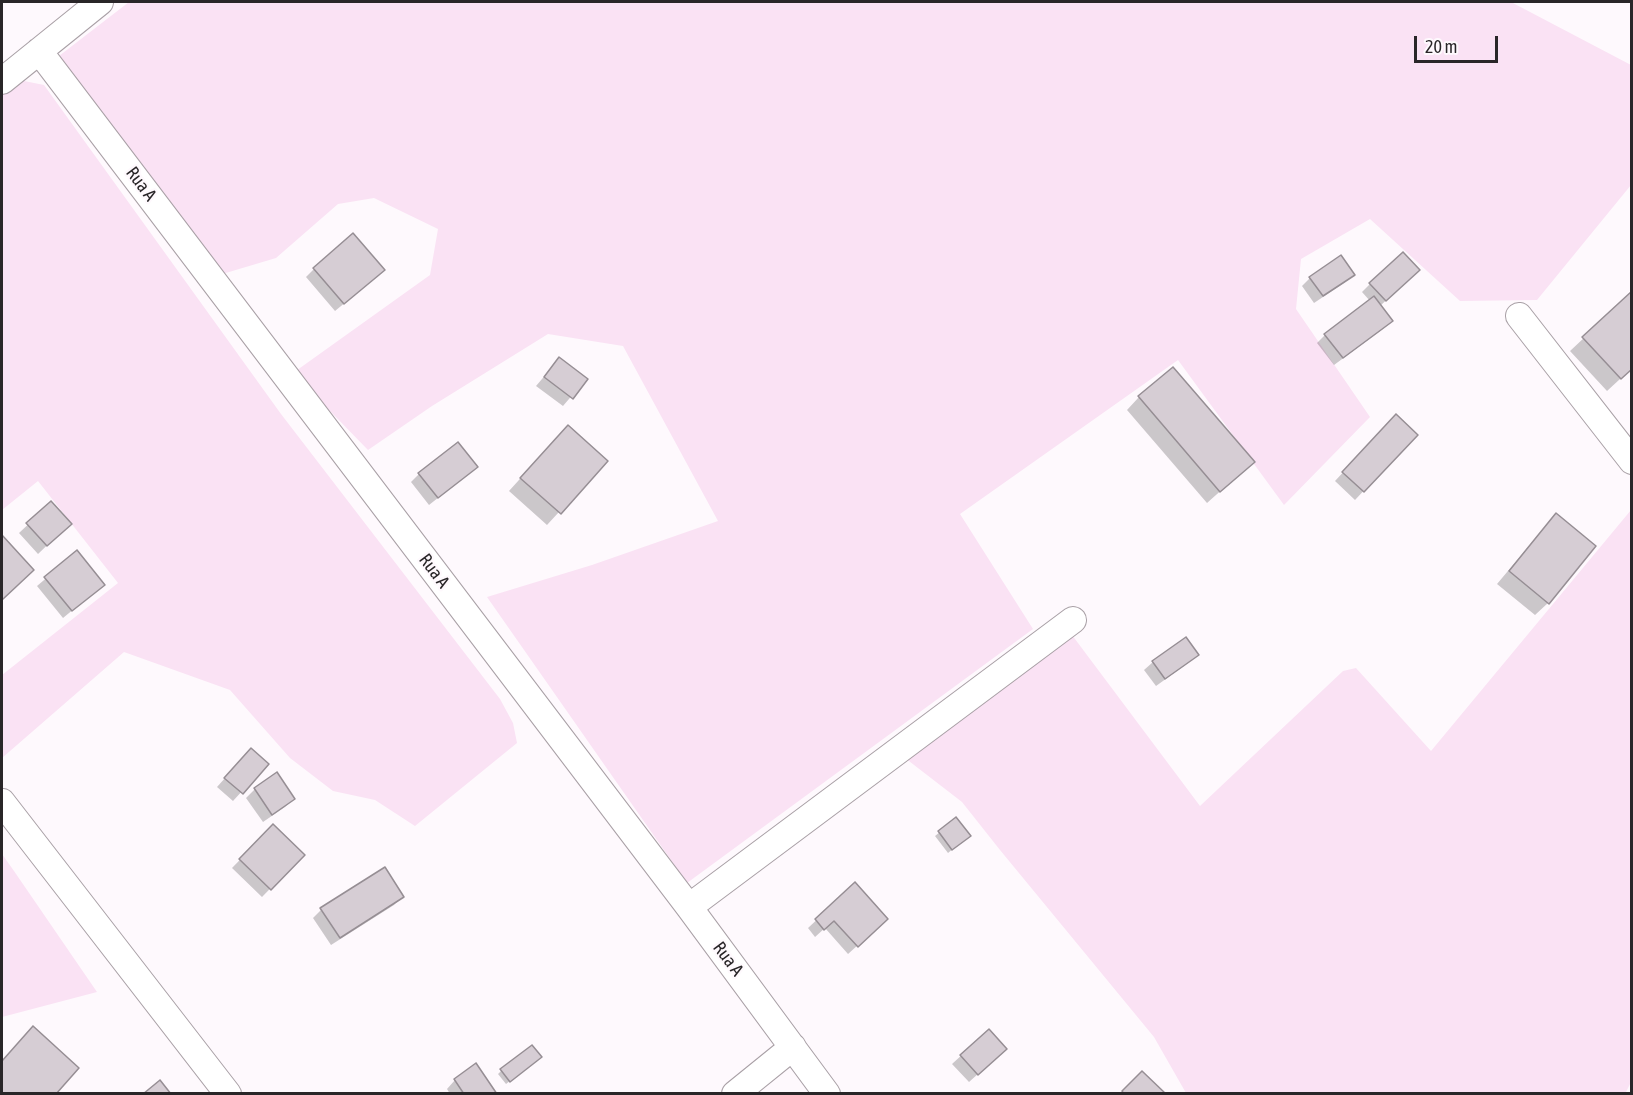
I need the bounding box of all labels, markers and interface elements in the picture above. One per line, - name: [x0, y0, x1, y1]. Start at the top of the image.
- scale bar: [1417, 24, 1501, 62]
- text: 20 m: [1425, 36, 1457, 57]
- street label: Rua A: [121, 163, 161, 205]
- street label: Rua A: [414, 550, 454, 592]
- street label: Rua A: [708, 938, 748, 980]

